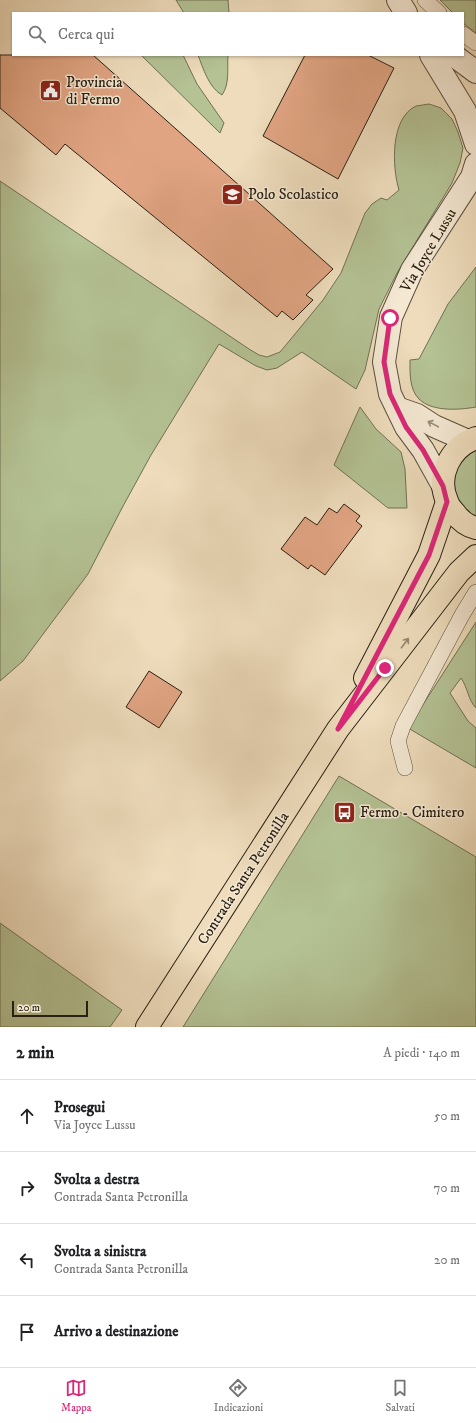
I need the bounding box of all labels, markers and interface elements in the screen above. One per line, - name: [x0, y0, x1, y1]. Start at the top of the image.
- search box: [12, 12, 464, 56]
- icon: search: [26, 23, 48, 45]
- text: Cerca qui: [58, 25, 114, 44]
- place label: Provincia di Fermo: [66, 73, 123, 109]
- public building icon: Provincia di Fermo: [38, 78, 64, 104]
- school or university icon: Polo Scolastico: [219, 181, 245, 207]
- place label: Polo Scolastico: [248, 185, 339, 204]
- street label: Via Joyce Lussu: [396, 205, 461, 296]
- route start: [381, 309, 399, 327]
- one-way arrow: [427, 420, 439, 428]
- one-way arrow: [401, 637, 409, 648]
- route end: [376, 659, 394, 677]
- bus stop icon: Fermo - Cimitero: [331, 799, 357, 825]
- place label: Fermo - Cimitero: [360, 803, 464, 822]
- street label: Contrada Santa Petronilla: [193, 808, 294, 948]
- scale bar: [12, 999, 88, 1018]
- text: 20 m: [18, 1001, 40, 1015]
- text: 2 min: [16, 1042, 54, 1064]
- text: A piedi · 140 m: [383, 1045, 460, 1061]
- text: Prosegui: [54, 1098, 105, 1117]
- icon: ahead: [16, 1105, 38, 1127]
- text: 50 m: [434, 1108, 460, 1124]
- text: Via Joyce Lussu: [54, 1117, 136, 1133]
- text: Svolta a destra: [54, 1170, 139, 1189]
- icon: right: [16, 1177, 38, 1199]
- text: 70 m: [434, 1180, 460, 1196]
- text: Contrada Santa Petronilla: [54, 1189, 188, 1205]
- text: Svolta a sinistra: [54, 1242, 146, 1261]
- icon: left: [16, 1249, 38, 1271]
- text: 20 m: [434, 1252, 460, 1268]
- text: Contrada Santa Petronilla: [54, 1261, 188, 1277]
- icon: arrive: [16, 1321, 38, 1343]
- text: Arrivo a destinazione: [54, 1322, 178, 1341]
- tab: Mappa: [61, 1377, 92, 1415]
- tab: Indicazioni: [214, 1377, 263, 1415]
- tab: Salvati: [385, 1377, 415, 1415]

